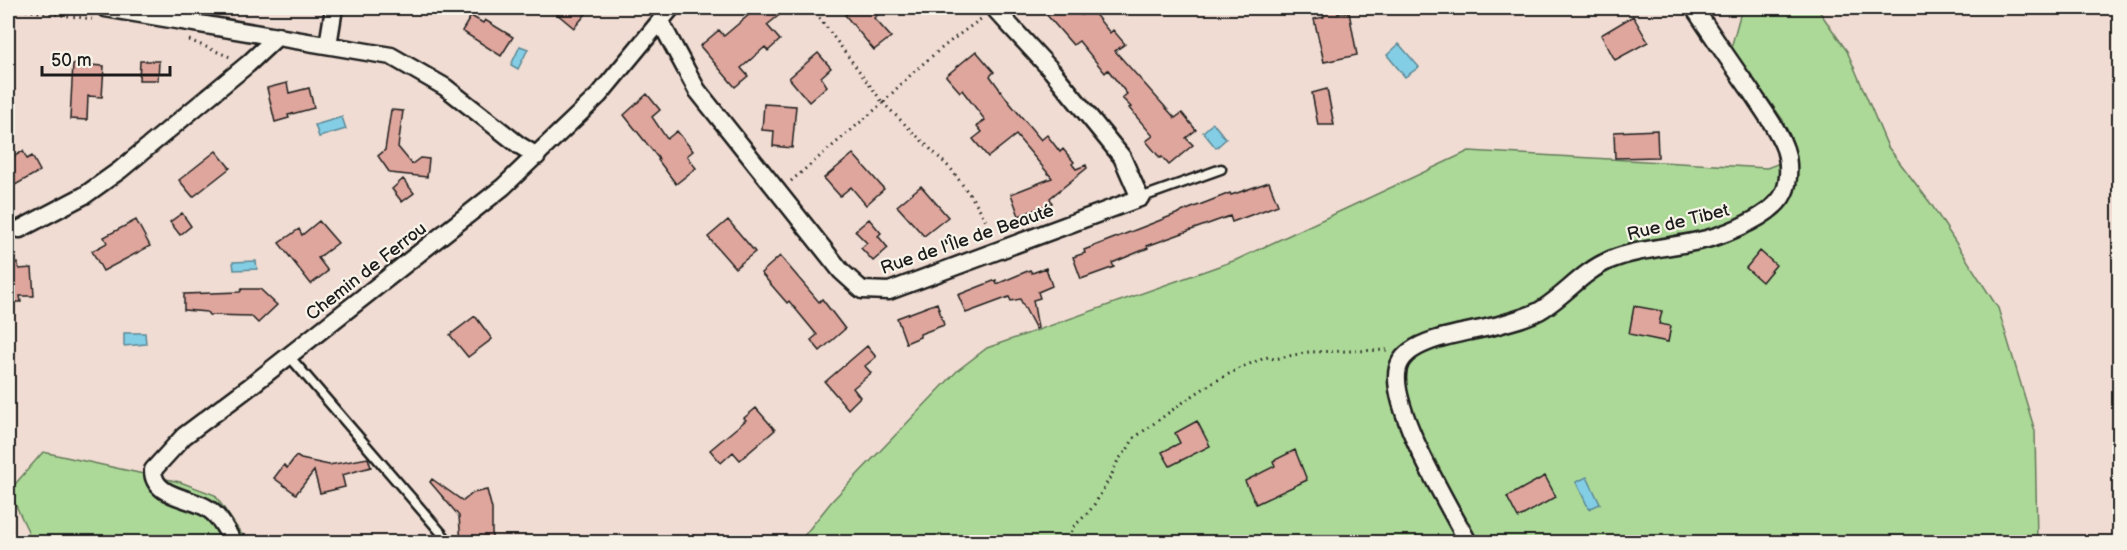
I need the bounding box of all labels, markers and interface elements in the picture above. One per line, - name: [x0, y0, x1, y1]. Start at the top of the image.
- scale bar: [42, 39, 170, 77]
- text: 50 m: [51, 50, 92, 71]
- street label: Rue de l'Île de Beauté: [877, 198, 1057, 279]
- street label: Rue de Tibet: [1625, 200, 1732, 245]
- street label: Chemin de Ferrou: [302, 218, 431, 325]

